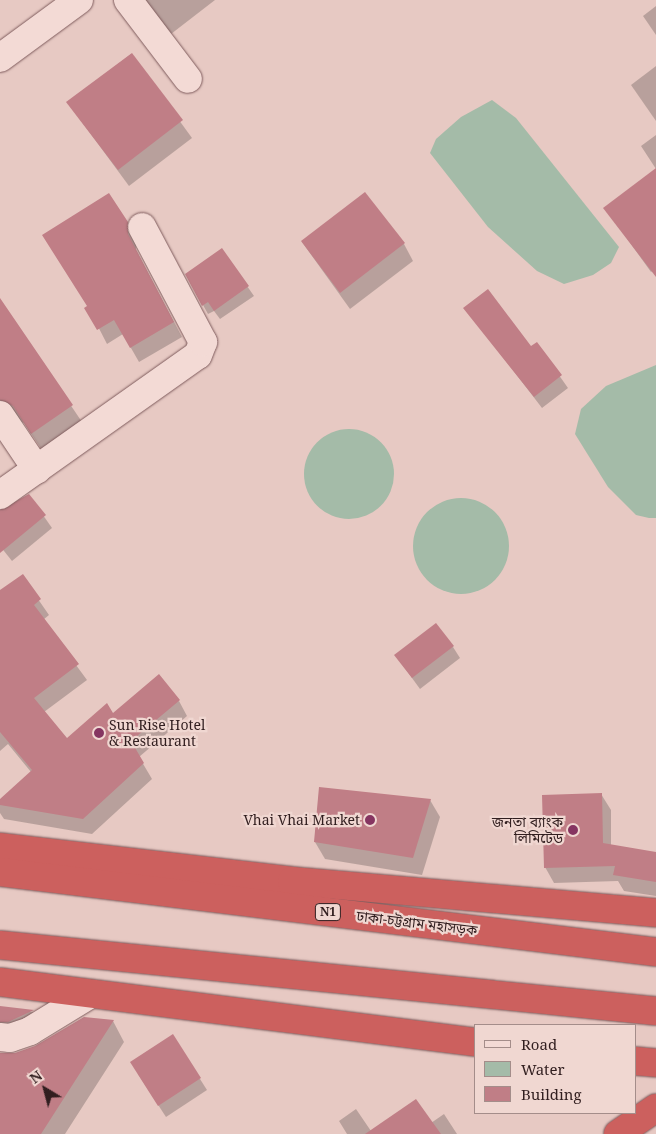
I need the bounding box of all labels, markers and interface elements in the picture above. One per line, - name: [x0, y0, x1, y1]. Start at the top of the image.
- place label: Sun Rise Hotel & Restaurant: [109, 717, 205, 750]
- marker: Sun Rise Hotel & Restaurant: [93, 727, 105, 739]
- place label: Vhai Vhai Market: [243, 812, 360, 828]
- marker: Vhai Vhai Market: [364, 814, 376, 826]
- place label: জনতা ব্যাংক লিমিটেড: [492, 814, 563, 846]
- marker: জনতা ব্যাংক লিমিটেড: [567, 824, 579, 836]
- road number: N1: [314, 902, 342, 922]
- street label: ঢাকা-চট্টগ্রাম মহাসড়ক: [356, 907, 478, 939]
- legend: [473, 1024, 636, 1114]
- text: Road: [521, 1034, 557, 1054]
- text: Water: [521, 1059, 564, 1079]
- north arrow: [20, 1064, 70, 1114]
- text: N: [26, 1066, 46, 1088]
- text: Building: [521, 1084, 582, 1104]

